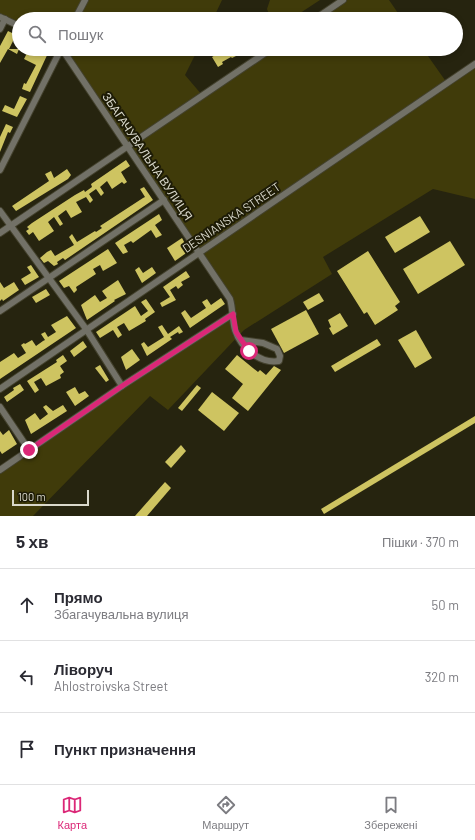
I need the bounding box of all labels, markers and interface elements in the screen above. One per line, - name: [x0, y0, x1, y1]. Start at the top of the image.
- search box: [12, 12, 463, 56]
- icon: search: [26, 23, 48, 45]
- text: Пошук: [58, 25, 103, 43]
- street label: ЗБАГАЧУВАЛЬНА ВУЛИЦЯ: [99, 90, 196, 223]
- street label: DESNIANSKA STREET: [179, 179, 283, 255]
- route start: [240, 342, 258, 360]
- route end: [20, 441, 38, 459]
- scale bar: [12, 488, 89, 507]
- text: 100 m: [18, 490, 46, 503]
- text: 5 хв: [16, 531, 48, 551]
- text: Пішки · 370 m: [382, 534, 459, 550]
- text: Прямо: [54, 588, 103, 606]
- icon: ahead: [16, 594, 38, 616]
- text: 50 m: [432, 597, 459, 613]
- text: Збагачувальна вулиця: [54, 606, 188, 622]
- text: Ліворуч: [54, 660, 113, 678]
- icon: left: [16, 666, 38, 688]
- text: 320 m: [425, 669, 459, 685]
- text: Ahlostroivska Street: [54, 678, 168, 694]
- icon: arrive: [16, 738, 38, 760]
- text: Пункт призначення: [54, 740, 196, 758]
- tab: Карта: [58, 794, 87, 831]
- tab: Маршрут: [202, 794, 249, 831]
- tab: Збережені: [364, 794, 417, 831]

